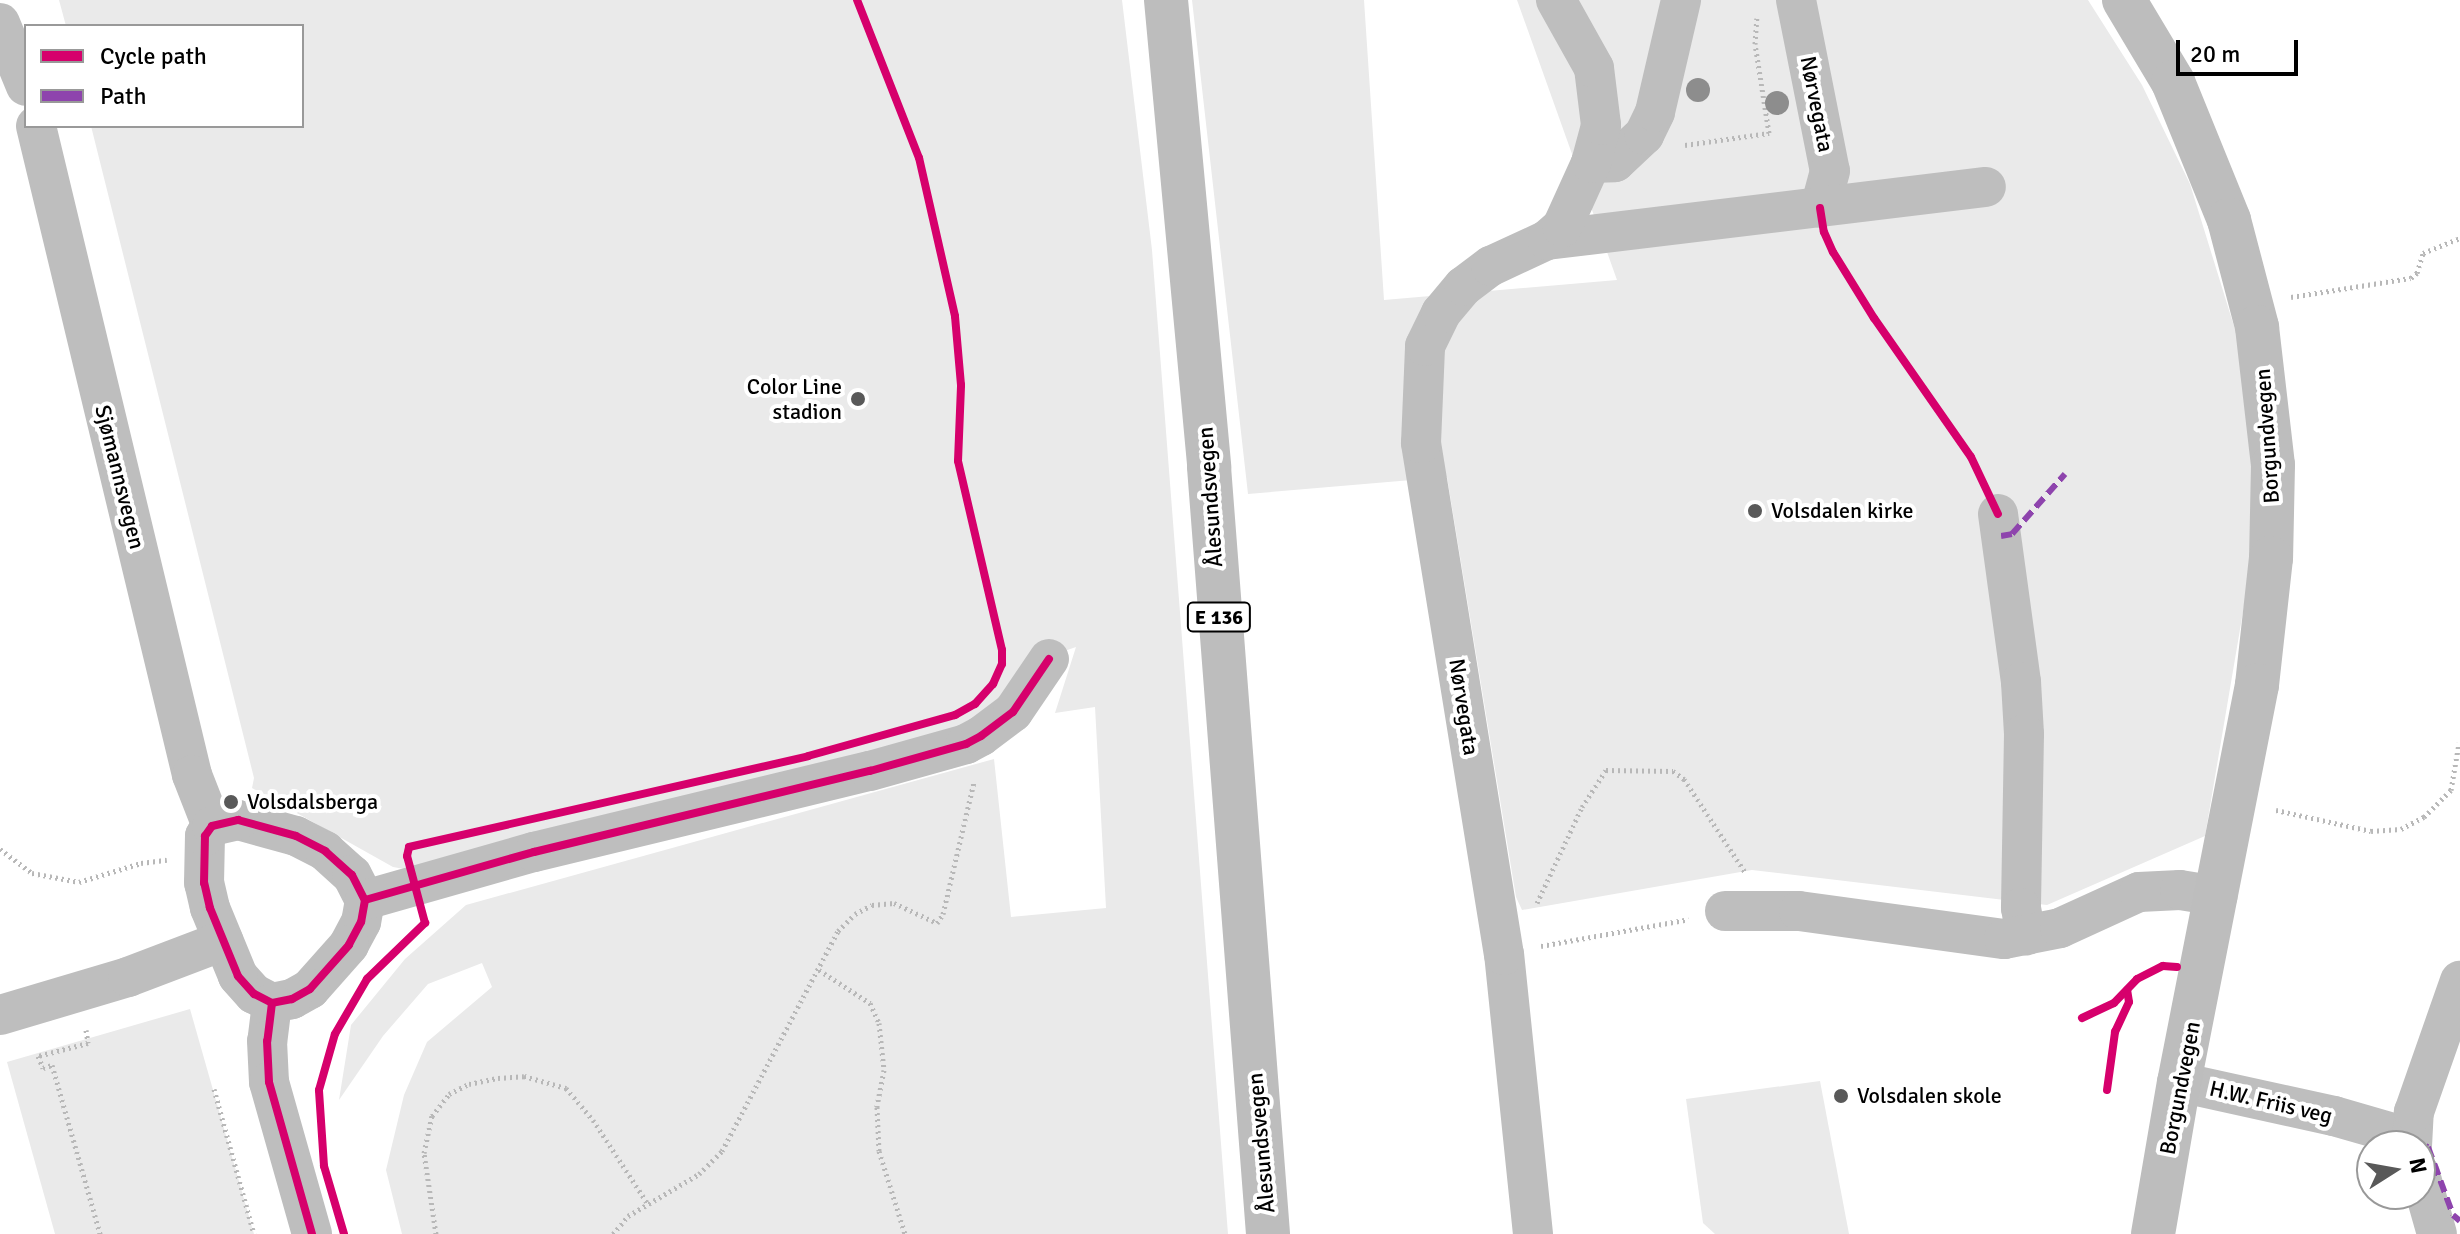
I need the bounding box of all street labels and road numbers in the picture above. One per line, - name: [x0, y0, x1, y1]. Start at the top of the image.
- street label: Nørvegata: [1795, 54, 1839, 154]
- street label: Borgundvegen: [2249, 368, 2285, 504]
- street label: Sjømannsvegen: [89, 402, 151, 552]
- street label: Ålesundsvegen: [1192, 426, 1228, 568]
- road number: E 136: [1185, 601, 1253, 633]
- street label: Nørvegata: [1443, 657, 1485, 757]
- street label: Borgundvegen: [2154, 1019, 2206, 1157]
- street label: Ålesundsvegen: [1242, 1072, 1280, 1214]
- street label: H.W. Friis veg: [2207, 1075, 2335, 1129]

